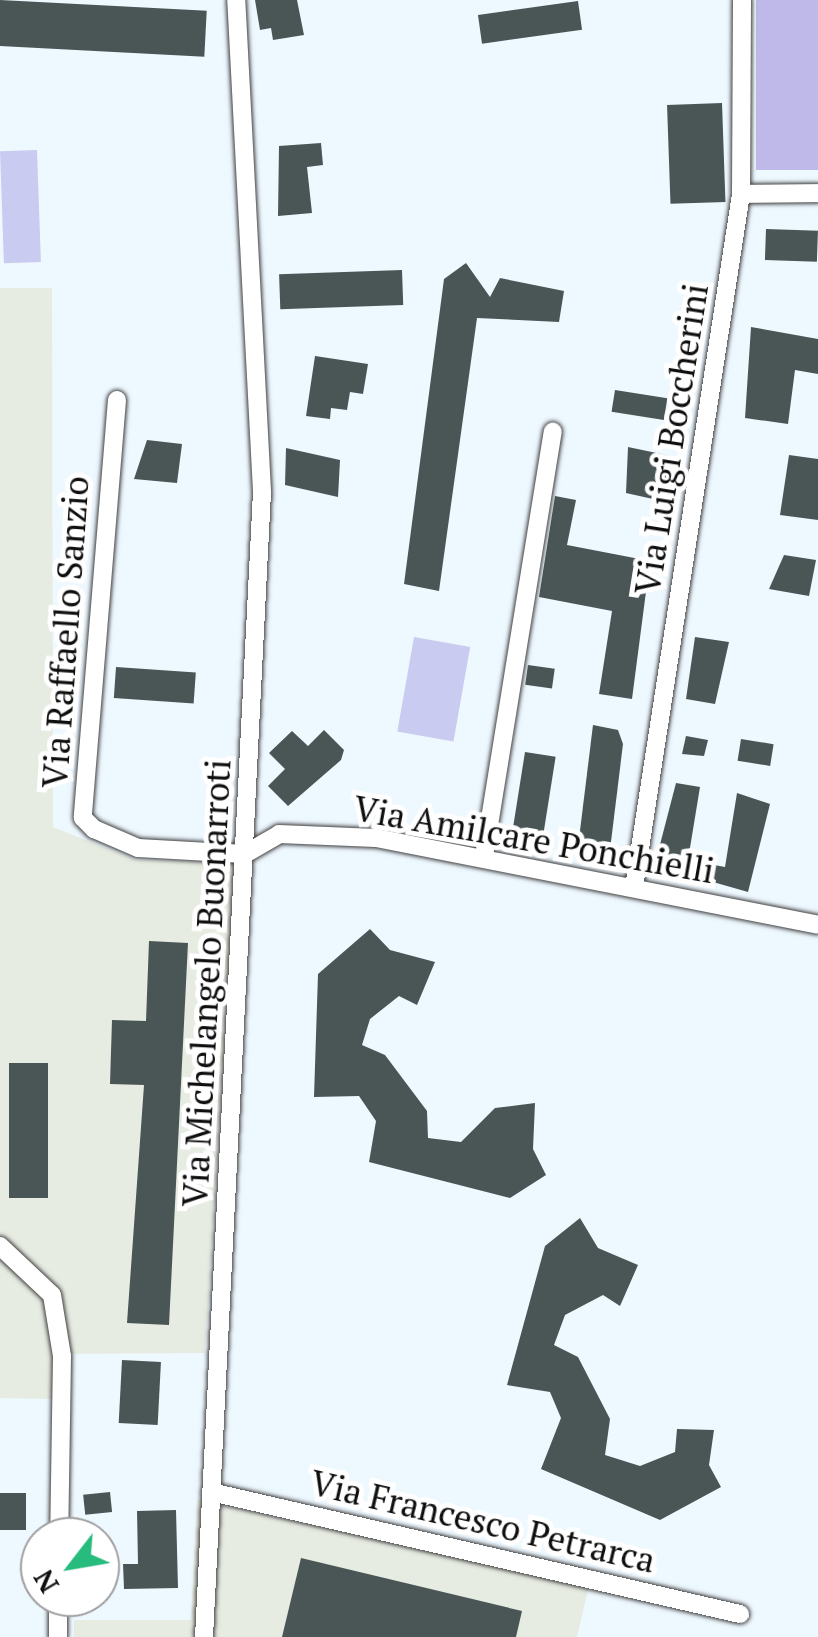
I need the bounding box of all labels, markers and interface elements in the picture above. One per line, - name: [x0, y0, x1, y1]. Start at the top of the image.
- street label: Via Luigi Boccherini: [626, 281, 716, 597]
- street label: Via Raffaello Sanzio: [33, 474, 97, 790]
- street label: Via Michelangelo Buonarroti: [173, 758, 239, 1208]
- street label: Via Amilcare Ponchielli: [350, 787, 718, 891]
- street label: Via Francesco Petrarca: [307, 1461, 659, 1581]
- north arrow: [20, 1517, 120, 1617]
- text: N: [24, 1563, 67, 1600]

